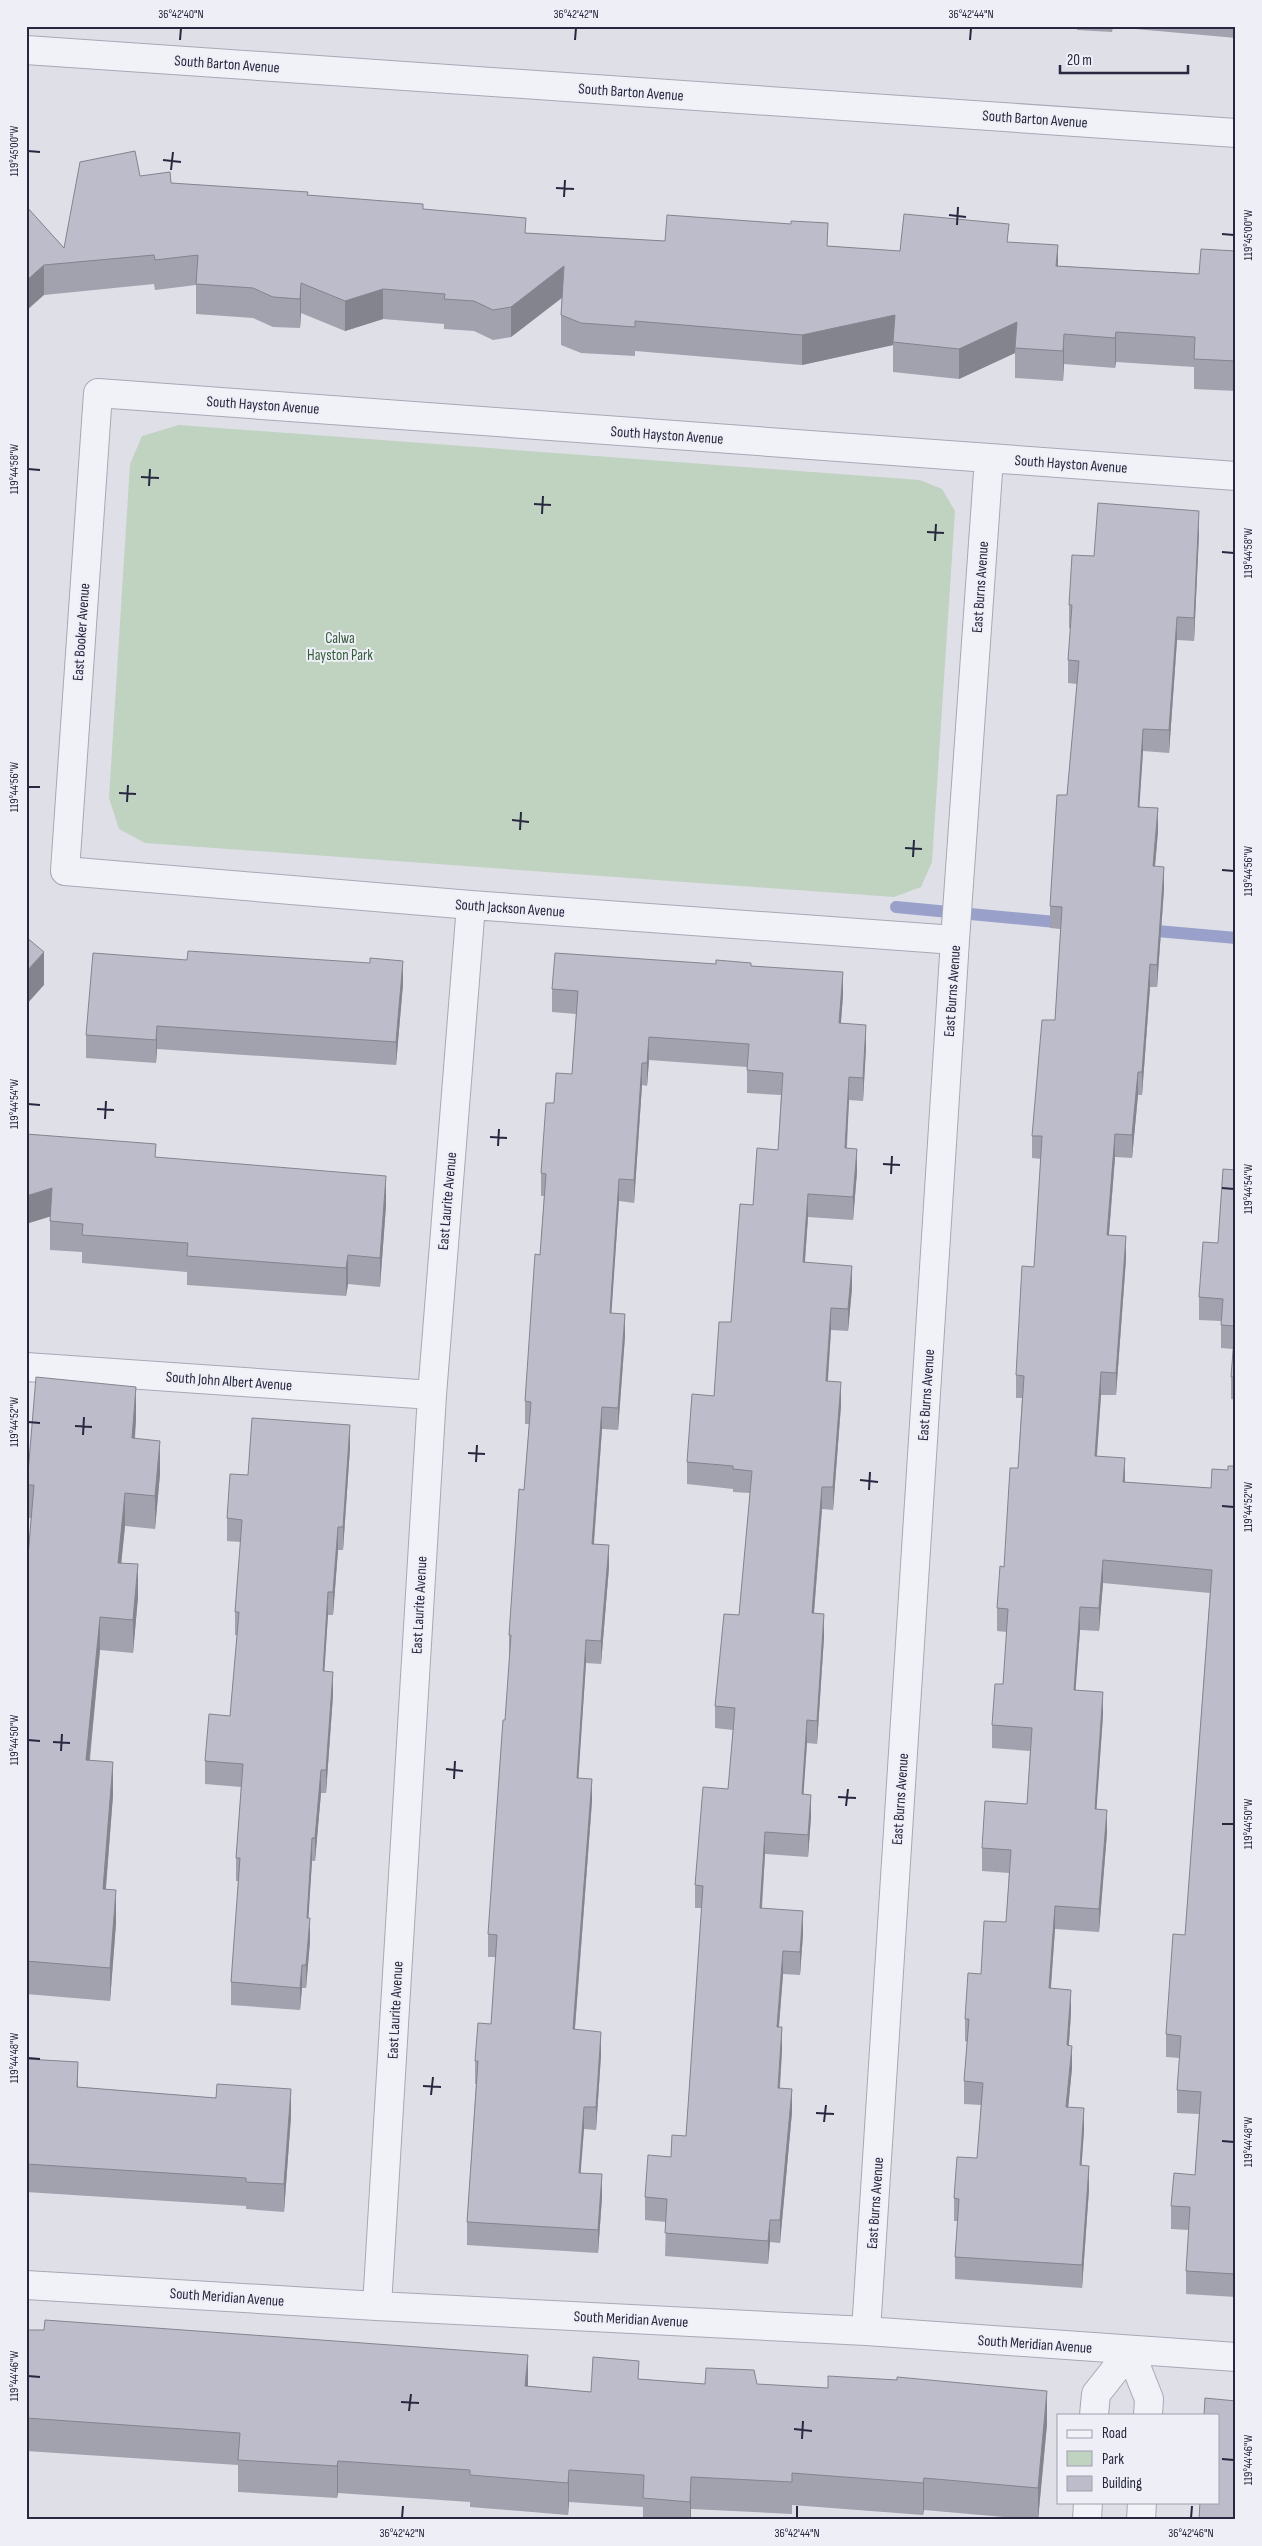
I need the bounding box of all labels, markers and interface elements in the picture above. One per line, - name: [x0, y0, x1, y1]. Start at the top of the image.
- text: 36°42'40"N: [158, 7, 204, 22]
- text: 36°42'42"N: [553, 7, 599, 22]
- text: 36°42'44"N: [948, 7, 994, 22]
- scale bar: [1060, 42, 1187, 74]
- street label: South Barton Avenue: [174, 51, 280, 78]
- text: 20 m: [1067, 51, 1092, 70]
- street label: South Barton Avenue: [578, 79, 684, 106]
- street label: South Barton Avenue: [982, 106, 1088, 133]
- text: 119°45'00"W: [7, 125, 22, 176]
- text: 119°45'00"W: [1241, 209, 1256, 260]
- street label: South Hayston Avenue: [206, 392, 320, 419]
- street label: South Hayston Avenue: [610, 422, 724, 449]
- text: 119°44'58"W: [7, 444, 22, 494]
- street label: South Hayston Avenue: [1014, 451, 1128, 478]
- text: 119°44'58"W: [1241, 528, 1256, 578]
- street label: East Burns Avenue: [968, 540, 993, 634]
- street label: East Booker Avenue: [69, 582, 94, 682]
- park label: Calwa Hayston Park: [307, 629, 373, 665]
- text: 119°44'56"W: [7, 762, 22, 812]
- text: 119°44'56"W: [1241, 846, 1256, 896]
- street label: South Jackson Avenue: [455, 895, 565, 922]
- street label: East Burns Avenue: [940, 944, 965, 1038]
- text: 119°44'54"W: [7, 1079, 22, 1129]
- street label: East Laurite Avenue: [434, 1151, 461, 1251]
- text: 119°44'54"W: [1241, 1164, 1256, 1214]
- street label: East Burns Avenue: [914, 1348, 939, 1442]
- street label: South John Albert Avenue: [165, 1368, 293, 1395]
- text: 119°44'52"W: [7, 1397, 22, 1447]
- text: 119°44'52"W: [1241, 1482, 1256, 1532]
- street label: East Laurite Avenue: [407, 1555, 432, 1655]
- text: 119°44'50"W: [7, 1715, 22, 1765]
- street label: East Burns Avenue: [888, 1752, 913, 1846]
- text: 119°44'50"W: [1241, 1799, 1256, 1849]
- street label: East Laurite Avenue: [383, 1960, 408, 2060]
- text: 119°44'48"W: [7, 2033, 22, 2083]
- text: 119°44'48"W: [1241, 2117, 1256, 2167]
- street label: East Burns Avenue: [863, 2156, 888, 2250]
- street label: South Meridian Avenue: [169, 2284, 285, 2311]
- street label: South Meridian Avenue: [573, 2307, 689, 2332]
- street label: South Meridian Avenue: [977, 2331, 1093, 2358]
- text: 119°44'46"W: [7, 2351, 22, 2401]
- legend: [1057, 2414, 1220, 2504]
- text: Road: [1102, 2424, 1127, 2443]
- text: 119°44'46"W: [1241, 2435, 1256, 2485]
- text: Park: [1102, 2450, 1124, 2469]
- text: Building: [1102, 2474, 1142, 2493]
- text: 36°42'42"N: [379, 2526, 425, 2541]
- text: 36°42'44"N: [774, 2526, 820, 2541]
- text: 36°42'46"N: [1168, 2526, 1214, 2541]

